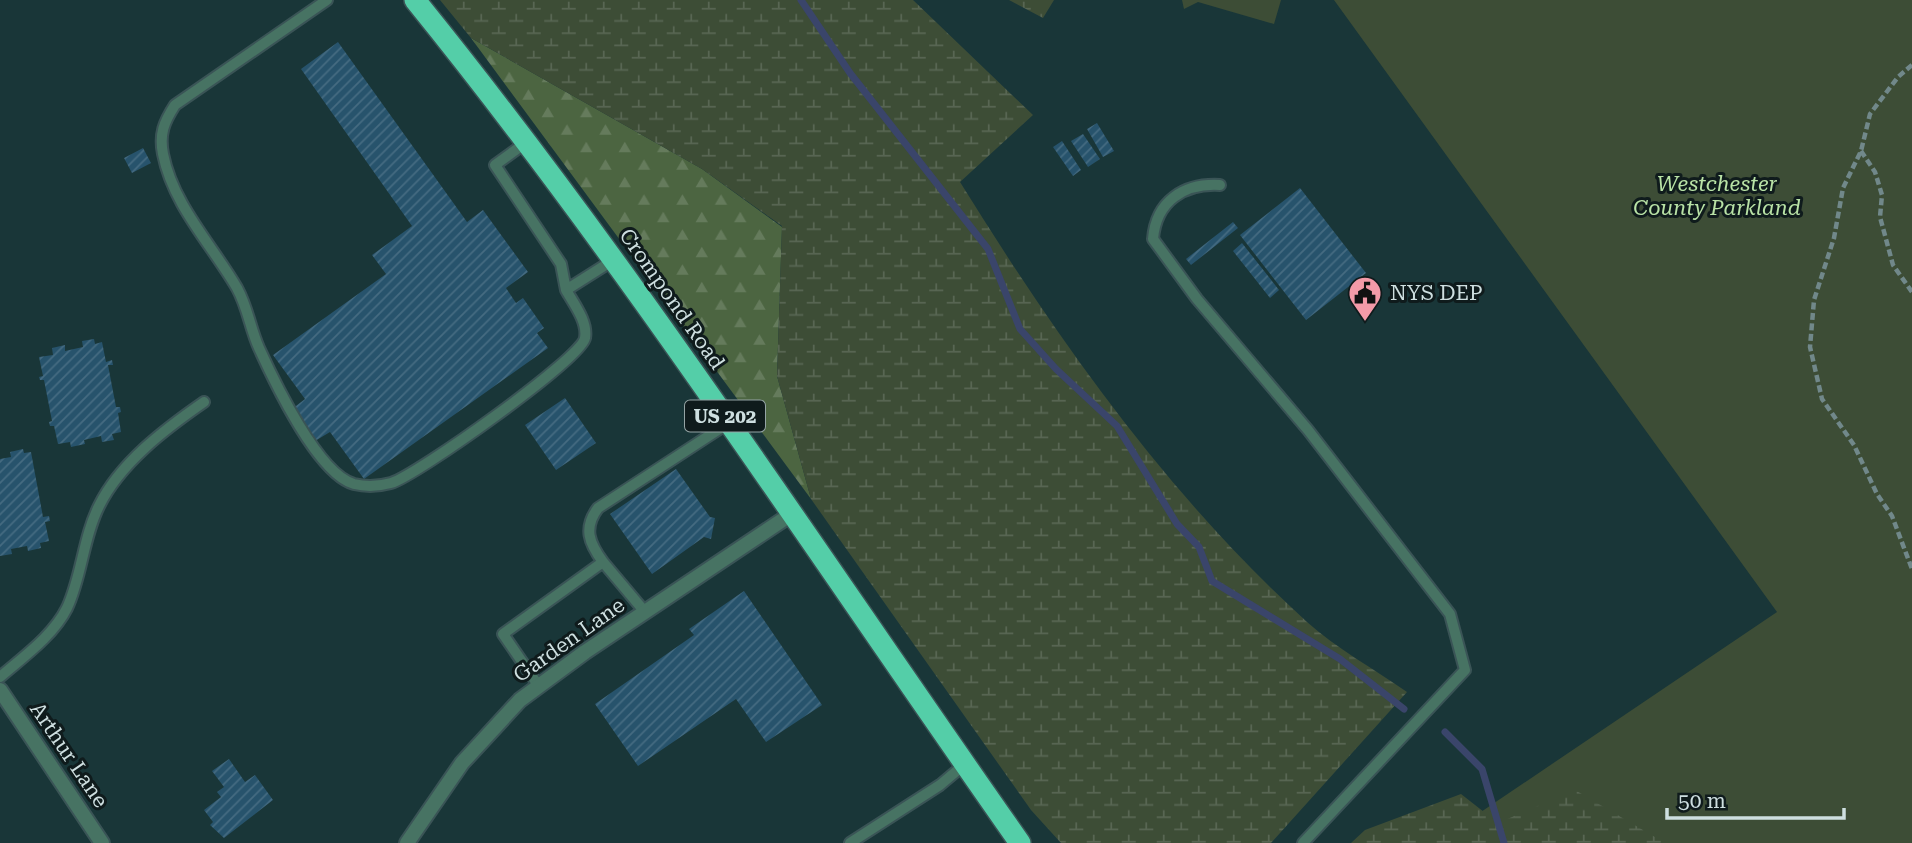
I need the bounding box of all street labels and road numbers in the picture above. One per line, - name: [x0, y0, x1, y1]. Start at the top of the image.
- street label: Crompond Road: [615, 224, 730, 374]
- road number: US 202: [685, 400, 765, 432]
- street label: Garden Lane: [509, 593, 629, 687]
- street label: Arthur Lane: [25, 698, 113, 812]

